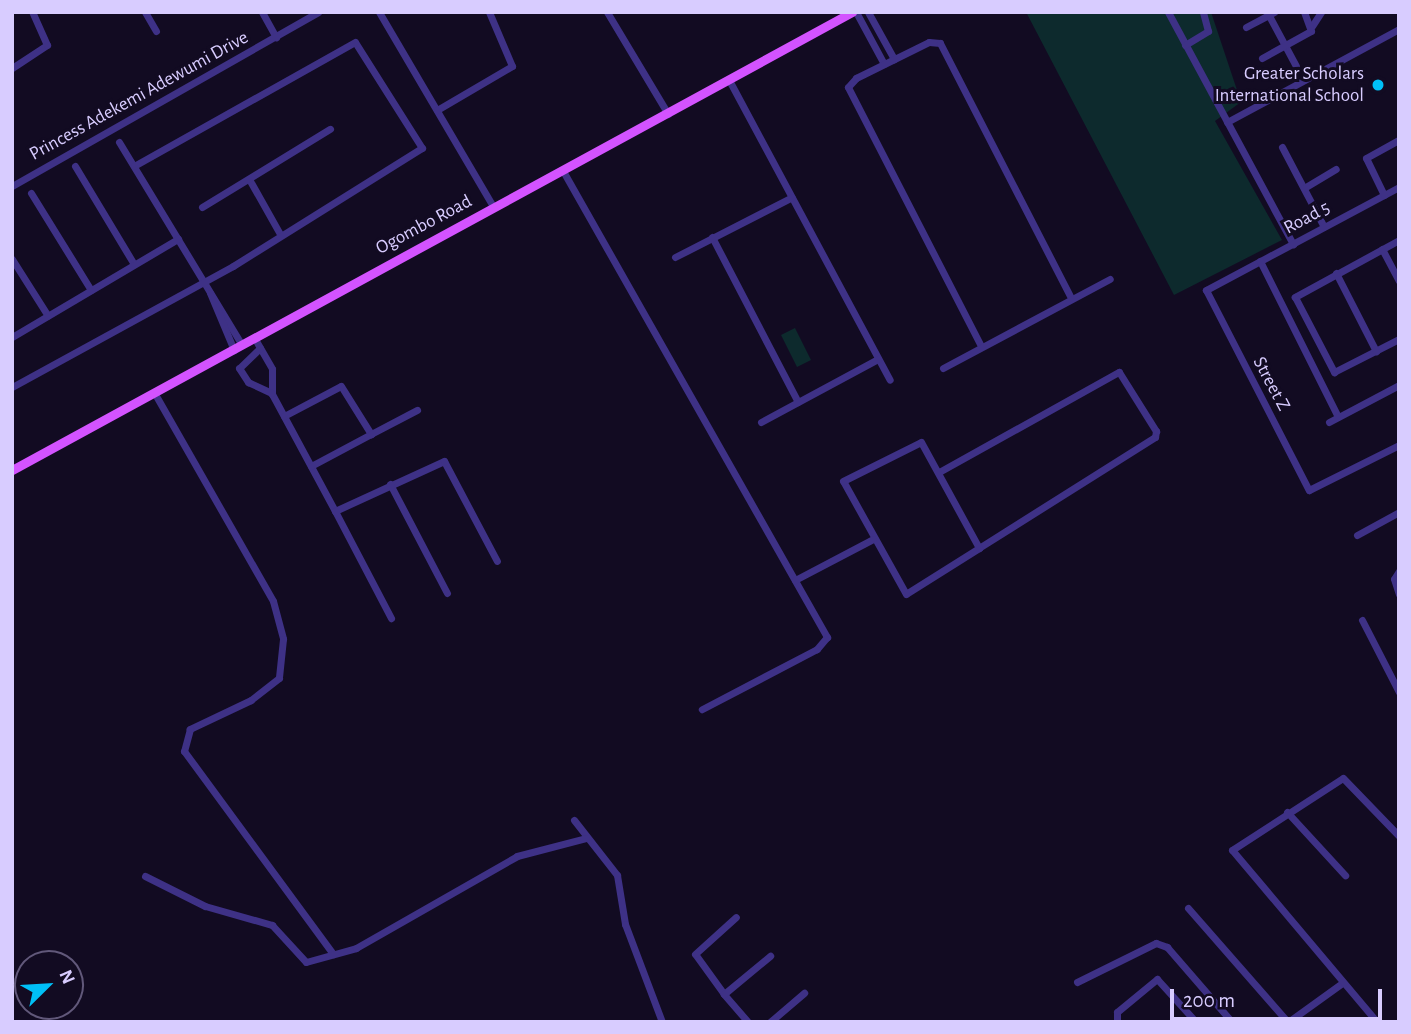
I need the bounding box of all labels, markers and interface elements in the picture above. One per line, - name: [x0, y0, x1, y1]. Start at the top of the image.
- street label: Princess Adekemi Adewumi Drive: [26, 26, 252, 166]
- place label: Greater Scholars International School: [1215, 63, 1364, 107]
- marker: Greater Scholars International School: [1370, 77, 1386, 93]
- street label: Ogombo Road: [372, 190, 476, 260]
- street label: Road 5: [1280, 196, 1334, 240]
- street label: Street Z: [1247, 353, 1295, 415]
- north arrow: [14, 950, 84, 1020]
- text: N: [55, 967, 78, 987]
- scale bar: [1173, 974, 1385, 1018]
- text: 200 m: [1183, 990, 1235, 1011]

